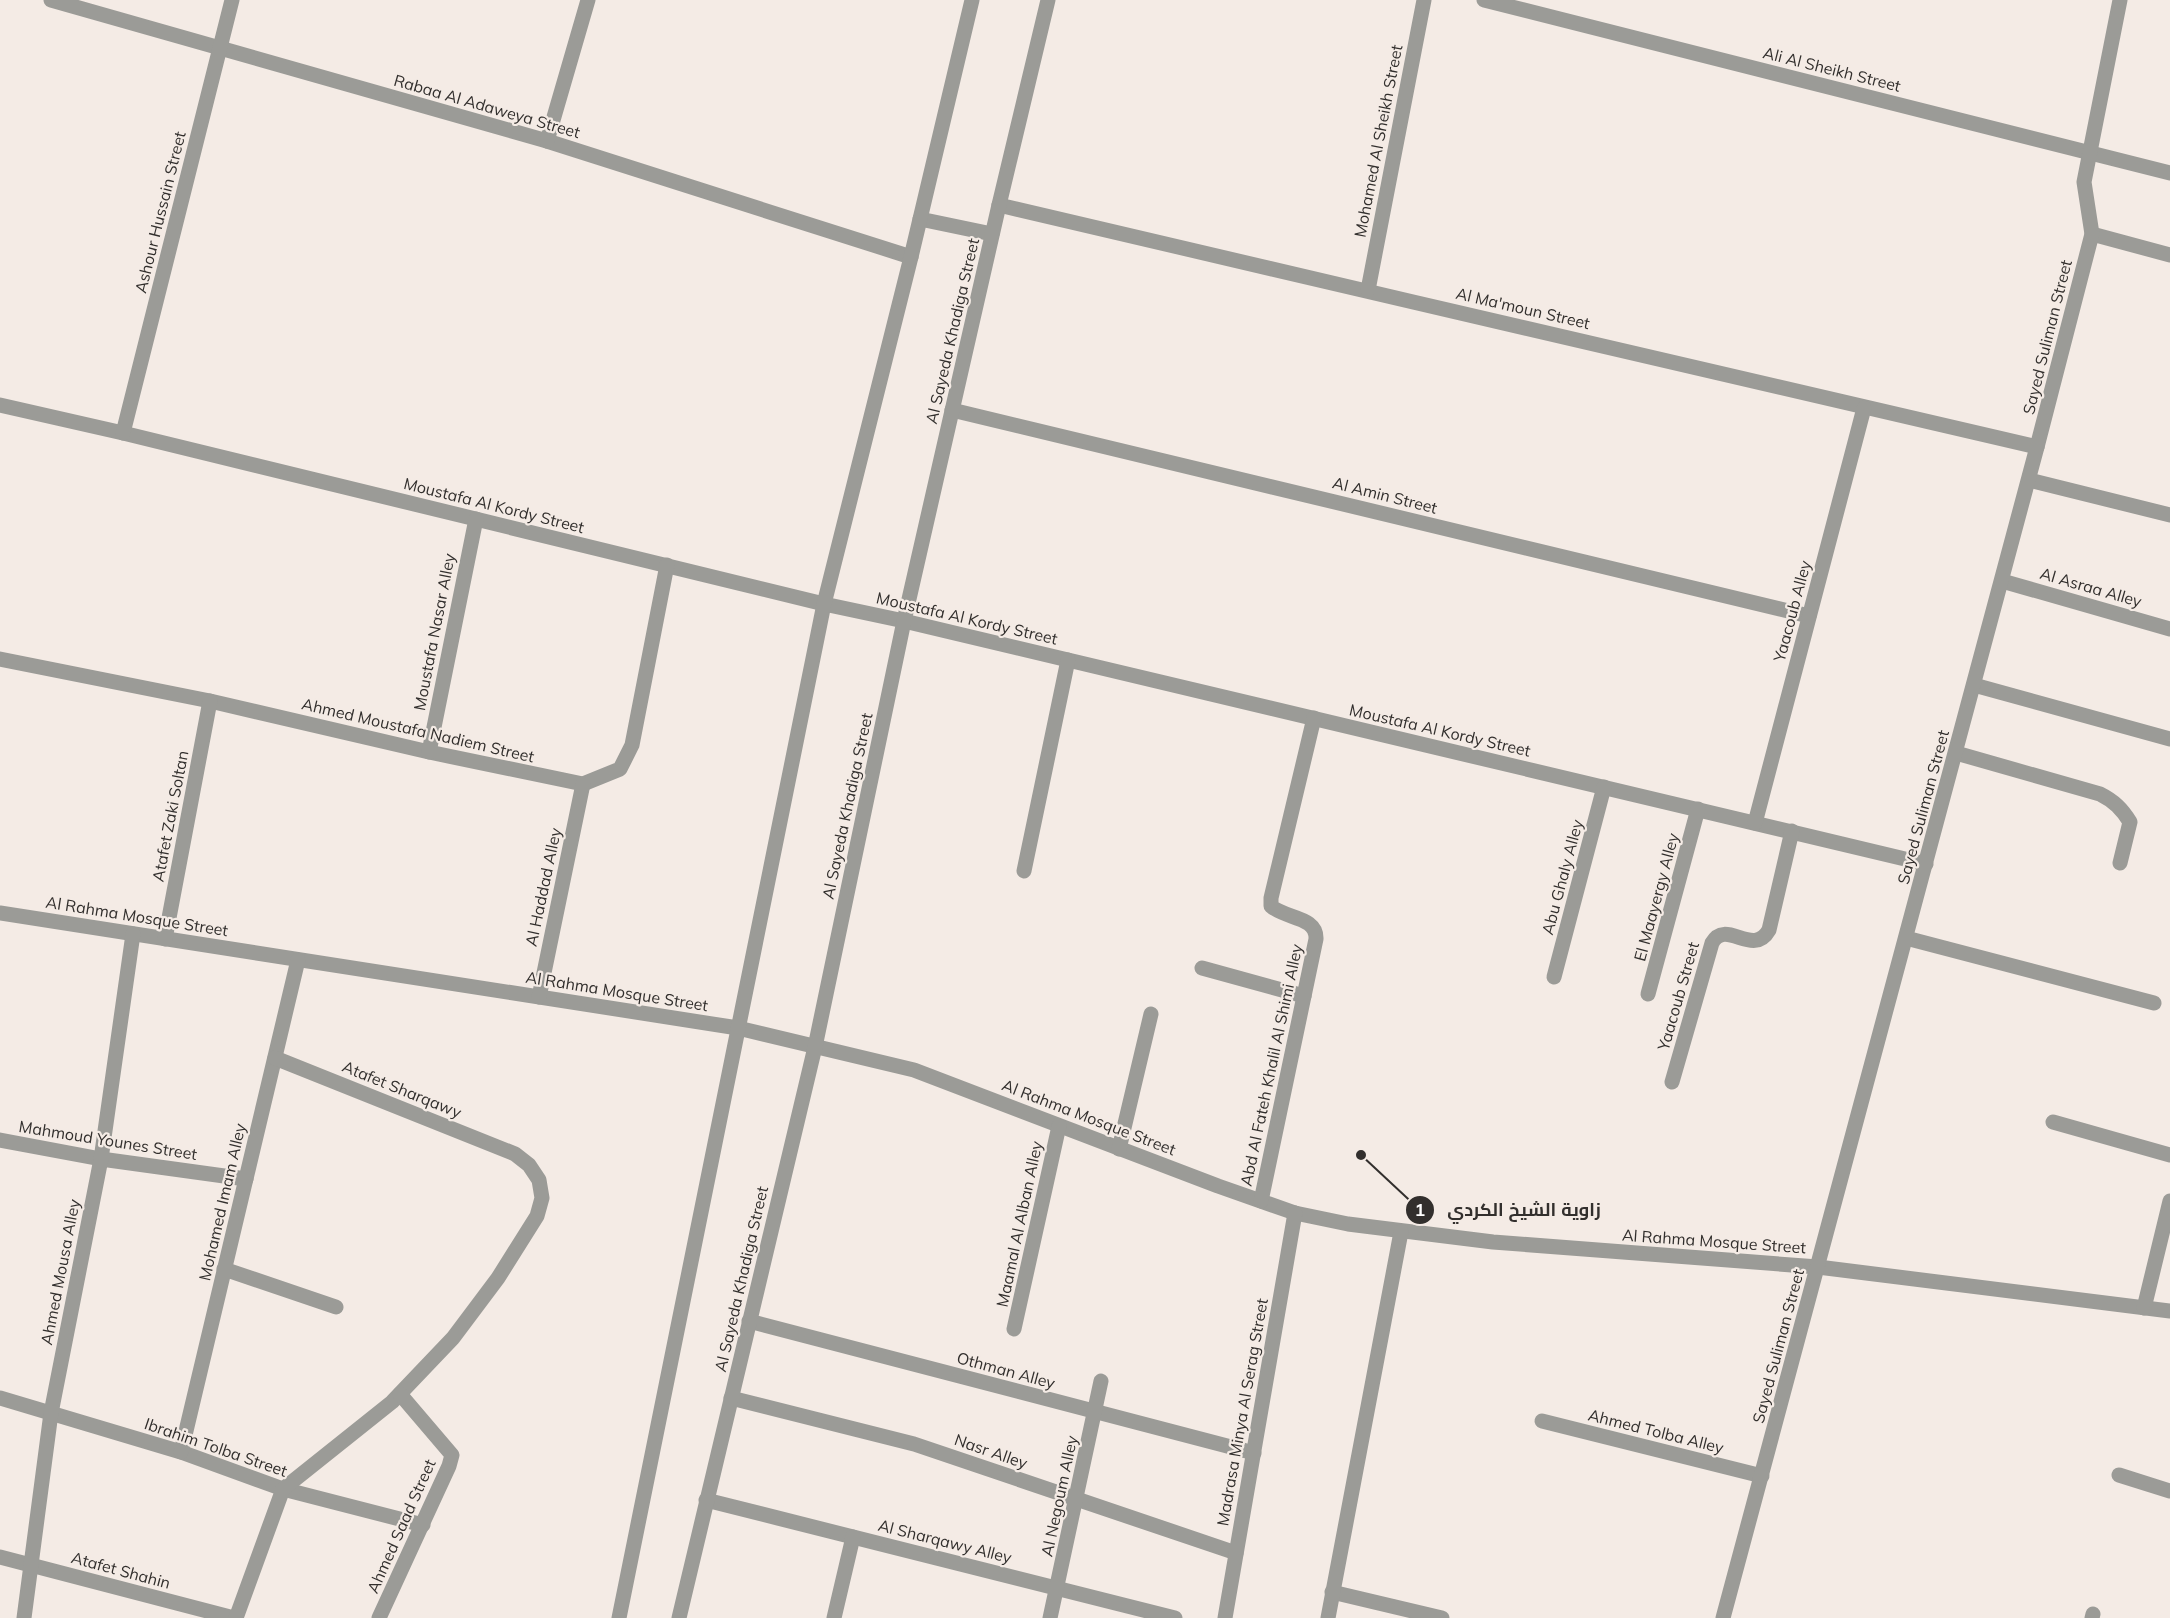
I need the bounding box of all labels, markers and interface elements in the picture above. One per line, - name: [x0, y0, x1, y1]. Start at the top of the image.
- street label: Ali Al Sheikh Street: [1761, 42, 1903, 96]
- street label: Mohamed Al Sheikh Street: [1349, 43, 1407, 239]
- street label: Rabaa Al Adaweya Street: [392, 70, 583, 142]
- street label: Ashour Hussain Street: [130, 129, 190, 295]
- street label: Al Sayeda Khadiga Street: [921, 236, 983, 426]
- street label: Sayed Suliman Street: [2018, 257, 2076, 416]
- street label: Al Ma'moun Street: [1454, 283, 1592, 333]
- street label: Al Amin Street: [1331, 472, 1440, 518]
- street label: Moustafa Al Kordy Street: [402, 473, 587, 537]
- street label: Moustafa Nasar Alley: [409, 551, 459, 712]
- street label: Yaacoub Alley: [1769, 558, 1815, 665]
- street label: Al Asraa Alley: [2038, 563, 2145, 611]
- street label: Moustafa Al Kordy Street: [874, 587, 1060, 649]
- street label: Ahmed Moustafa Nadiem Street: [300, 693, 537, 767]
- street label: Moustafa Al Kordy Street: [1347, 699, 1533, 761]
- street label: Al Sayeda Khadiga Street: [817, 711, 877, 901]
- street label: Sayed Suliman Street: [1893, 727, 1953, 886]
- street label: Atafet Zaki Soltan: [147, 749, 193, 883]
- street label: Abu Ghaly Alley: [1537, 817, 1587, 937]
- street label: Al Haddad Alley: [521, 825, 565, 948]
- street label: El Maayergy Alley: [1629, 830, 1683, 963]
- street label: Al Rahma Mosque Street: [44, 892, 230, 940]
- street label: Yaacoub Street: [1653, 939, 1703, 1053]
- street label: Abd Al Fateh Khalil Al Shimi Alley: [1236, 942, 1307, 1188]
- street label: Al Rahma Mosque Street: [524, 967, 710, 1015]
- street label: Atafet Sharqawy: [339, 1056, 465, 1122]
- street label: Al Rahma Mosque Street: [999, 1075, 1179, 1160]
- street label: Mahmoud Younes Street: [17, 1116, 199, 1164]
- street label: Mohamed Imam Alley: [194, 1121, 250, 1283]
- street label: Maamal Al Alban Alley: [992, 1139, 1046, 1309]
- street label: Al Sayeda Khadiga Street: [710, 1184, 772, 1374]
- callout: زاوية الشيخ الكردي: [1405, 1192, 1612, 1228]
- street label: Ahmed Mousa Alley: [36, 1197, 84, 1347]
- text: 1: [1415, 1198, 1425, 1221]
- text: زاوية الشيخ الكردي: [1447, 1198, 1601, 1224]
- street label: Al Rahma Mosque Street: [1621, 1225, 1807, 1257]
- street label: Sayed Suliman Street: [1748, 1266, 1808, 1425]
- street label: Madrasa Minya Al Serag Street: [1212, 1296, 1272, 1527]
- street label: Othman Alley: [955, 1347, 1058, 1393]
- street label: Ahmed Tolba Alley: [1586, 1404, 1726, 1458]
- street label: Ibrahim Tolba Street: [142, 1413, 290, 1481]
- street label: Nasr Alley: [952, 1429, 1031, 1473]
- street label: Al Negoum Alley: [1036, 1433, 1082, 1558]
- street label: Ahmed Saad Street: [362, 1455, 440, 1596]
- street label: Al Sharqawy Alley: [876, 1515, 1014, 1567]
- street label: Atafet Shahin: [69, 1547, 173, 1593]

